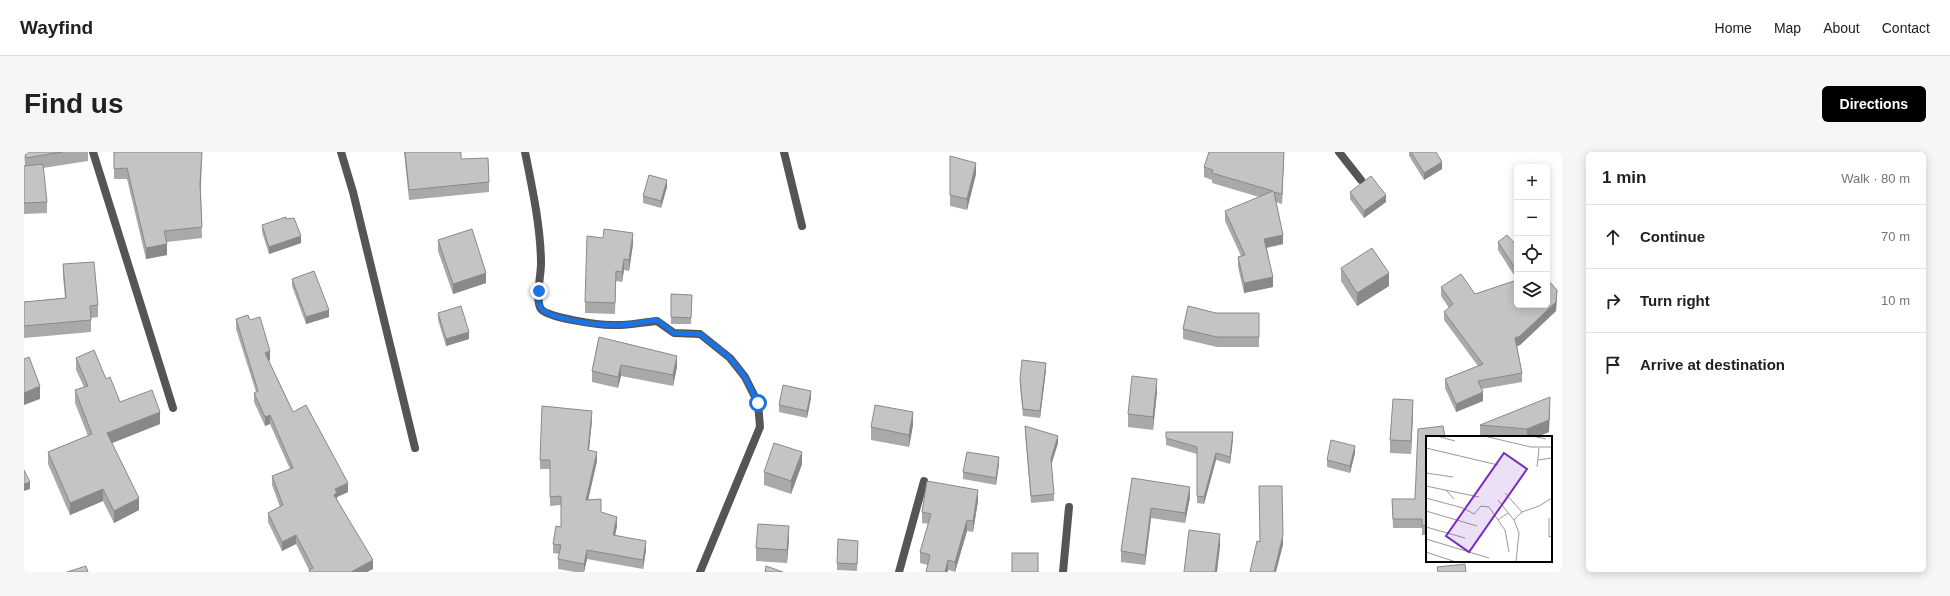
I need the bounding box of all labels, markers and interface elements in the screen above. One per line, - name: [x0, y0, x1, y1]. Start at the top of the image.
- text: Wayfind: [20, 17, 93, 38]
- text: Home: [1715, 20, 1752, 36]
- text: Map: [1774, 20, 1801, 36]
- text: About: [1823, 20, 1860, 36]
- text: Contact: [1882, 20, 1930, 36]
- button: Directions: [1822, 86, 1926, 122]
- text: Find us: [24, 88, 124, 119]
- map controls: [1514, 164, 1550, 308]
- button: +: [1514, 164, 1550, 200]
- text: 1 min: [1602, 168, 1646, 187]
- text: Walk · 80 m: [1841, 171, 1910, 186]
- button: −: [1514, 200, 1550, 236]
- icon: ahead: [1602, 226, 1624, 248]
- text: Continue: [1640, 228, 1705, 245]
- text: 70 m: [1881, 229, 1910, 244]
- button: locate: [1514, 236, 1550, 272]
- button: layers: [1514, 272, 1550, 308]
- route end: [530, 282, 548, 300]
- icon: right: [1602, 290, 1624, 312]
- text: Turn right: [1640, 292, 1710, 309]
- text: 10 m: [1881, 293, 1910, 308]
- icon: arrive: [1602, 354, 1624, 376]
- text: Arrive at destination: [1640, 356, 1785, 373]
- route start: [749, 394, 767, 412]
- inset map: [1426, 436, 1552, 562]

